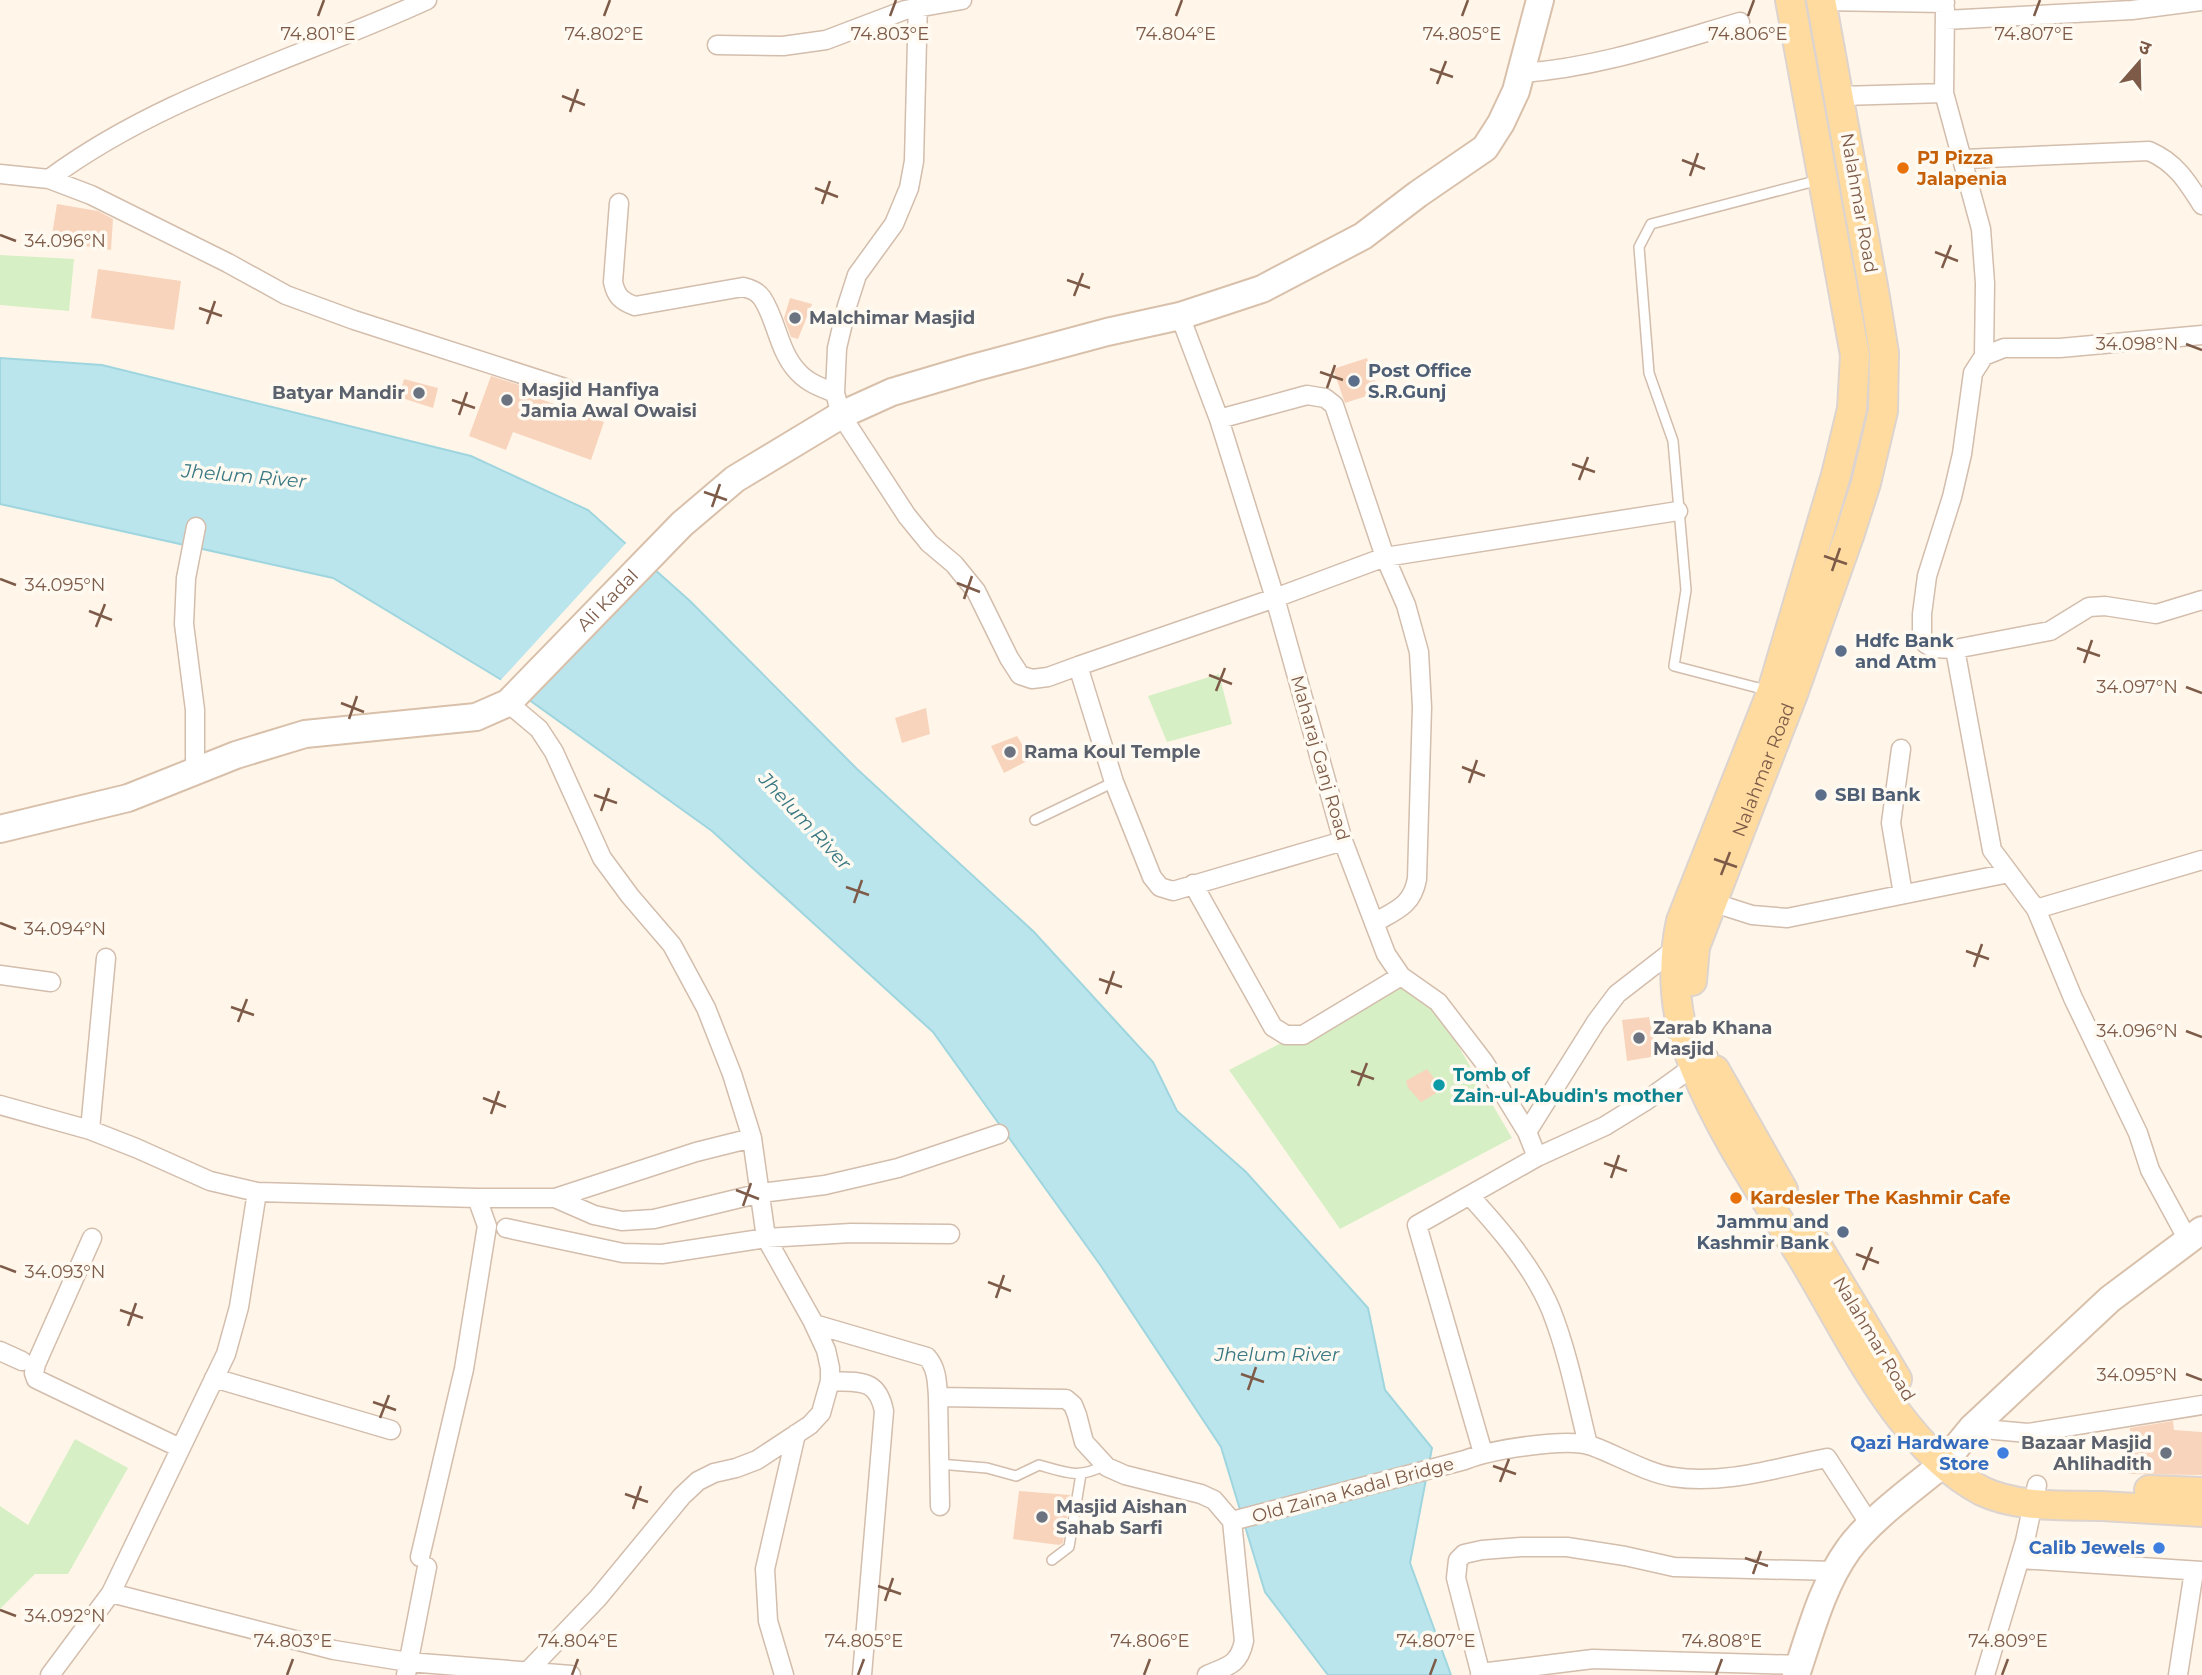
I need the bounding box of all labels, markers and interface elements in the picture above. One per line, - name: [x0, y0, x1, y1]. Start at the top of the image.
- text: 74.801°E: [280, 23, 356, 45]
- text: 74.802°E: [565, 23, 643, 45]
- text: 74.803°E: [851, 23, 929, 45]
- text: 74.804°E: [1136, 23, 1216, 45]
- text: 74.805°E: [1423, 23, 1501, 45]
- text: 74.806°E: [1708, 23, 1788, 45]
- text: 74.807°E: [1994, 23, 2074, 45]
- north arrow: [2104, 28, 2174, 98]
- text: उ: [2135, 35, 2155, 61]
- street label: Nalahmar Road: [1836, 131, 1882, 275]
- place label: PJ Pizza Jalapenia: [1916, 147, 2007, 190]
- marker: PJ Pizza Jalapenia: [1895, 160, 1911, 176]
- text: 34.096°N: [24, 230, 106, 252]
- place label: Malchimar Masjid: [809, 307, 975, 329]
- marker: Malchimar Masjid: [787, 310, 803, 326]
- text: 34.098°N: [2096, 333, 2178, 355]
- place label: Post Office S.R.Gunj: [1368, 360, 1472, 403]
- marker: Post Office S.R.Gunj: [1346, 373, 1362, 389]
- place label: Masjid Hanfiya Jamia Awal Owaisi: [520, 379, 697, 422]
- place label: Batyar Mandir: [272, 382, 405, 404]
- marker: Batyar Mandir: [411, 385, 427, 401]
- marker: Masjid Hanfiya Jamia Awal Owaisi: [499, 392, 515, 408]
- water label: Jhelum River: [180, 459, 307, 493]
- street label: Ali Kadal: [573, 565, 643, 636]
- text: 34.095°N: [25, 574, 106, 596]
- place label: Hdfc Bank and Atm: [1855, 630, 1954, 673]
- marker: Hdfc Bank and Atm: [1833, 643, 1849, 659]
- street label: Maharaj Ganj Road: [1286, 673, 1354, 843]
- text: 34.097°N: [2096, 676, 2178, 698]
- street label: Nalahmar Road: [1728, 700, 1799, 840]
- place label: Rama Koul Temple: [1024, 741, 1201, 763]
- marker: Rama Koul Temple: [1002, 744, 1018, 760]
- water label: Jhelum River: [753, 767, 856, 875]
- place label: SBI Bank: [1835, 784, 1921, 806]
- marker: SBI Bank: [1813, 787, 1829, 803]
- text: 34.094°N: [24, 918, 106, 940]
- place label: Zarab Khana Masjid: [1653, 1017, 1772, 1060]
- text: 34.096°N: [2096, 1020, 2178, 1042]
- marker: Zarab Khana Masjid: [1631, 1030, 1647, 1046]
- place label: Tomb of Zain-ul-Abudin's mother: [1453, 1064, 1683, 1107]
- marker: Tomb of Zain-ul-Abudin's mother: [1431, 1077, 1447, 1093]
- place label: Kardesler The Kashmir Cafe: [1750, 1187, 2011, 1209]
- marker: Kardesler The Kashmir Cafe: [1728, 1190, 1744, 1206]
- place label: Jammu and Kashmir Bank: [1697, 1211, 1829, 1254]
- marker: Jammu and Kashmir Bank: [1835, 1224, 1851, 1240]
- text: 34.093°N: [25, 1261, 105, 1283]
- street label: Nalahmar Road: [1828, 1273, 1920, 1405]
- water label: Jhelum River: [1214, 1343, 1340, 1366]
- text: 34.095°N: [2097, 1364, 2178, 1386]
- place label: Qazi Hardware Store: [1850, 1432, 1989, 1475]
- place label: Bazaar Masjid Ahlihadith: [2021, 1432, 2152, 1475]
- marker: Qazi Hardware Store: [1995, 1445, 2011, 1461]
- marker: Bazaar Masjid Ahlihadith: [2158, 1445, 2174, 1461]
- street label: Old Zaina Kadal Bridge: [1250, 1452, 1456, 1528]
- place label: Masjid Aishan Sahab Sarfi: [1056, 1496, 1187, 1539]
- marker: Masjid Aishan Sahab Sarfi: [1034, 1509, 1050, 1525]
- place label: Calib Jewels: [2029, 1537, 2145, 1559]
- marker: Calib Jewels: [2151, 1540, 2167, 1556]
- text: 34.092°N: [24, 1605, 106, 1627]
- text: 74.803°E: [254, 1630, 332, 1652]
- text: 74.804°E: [538, 1630, 618, 1652]
- text: 74.805°E: [825, 1630, 903, 1652]
- text: 74.806°E: [1110, 1630, 1190, 1652]
- text: 74.807°E: [1396, 1630, 1476, 1652]
- text: 74.808°E: [1682, 1630, 1762, 1652]
- text: 74.809°E: [1968, 1630, 2048, 1652]

